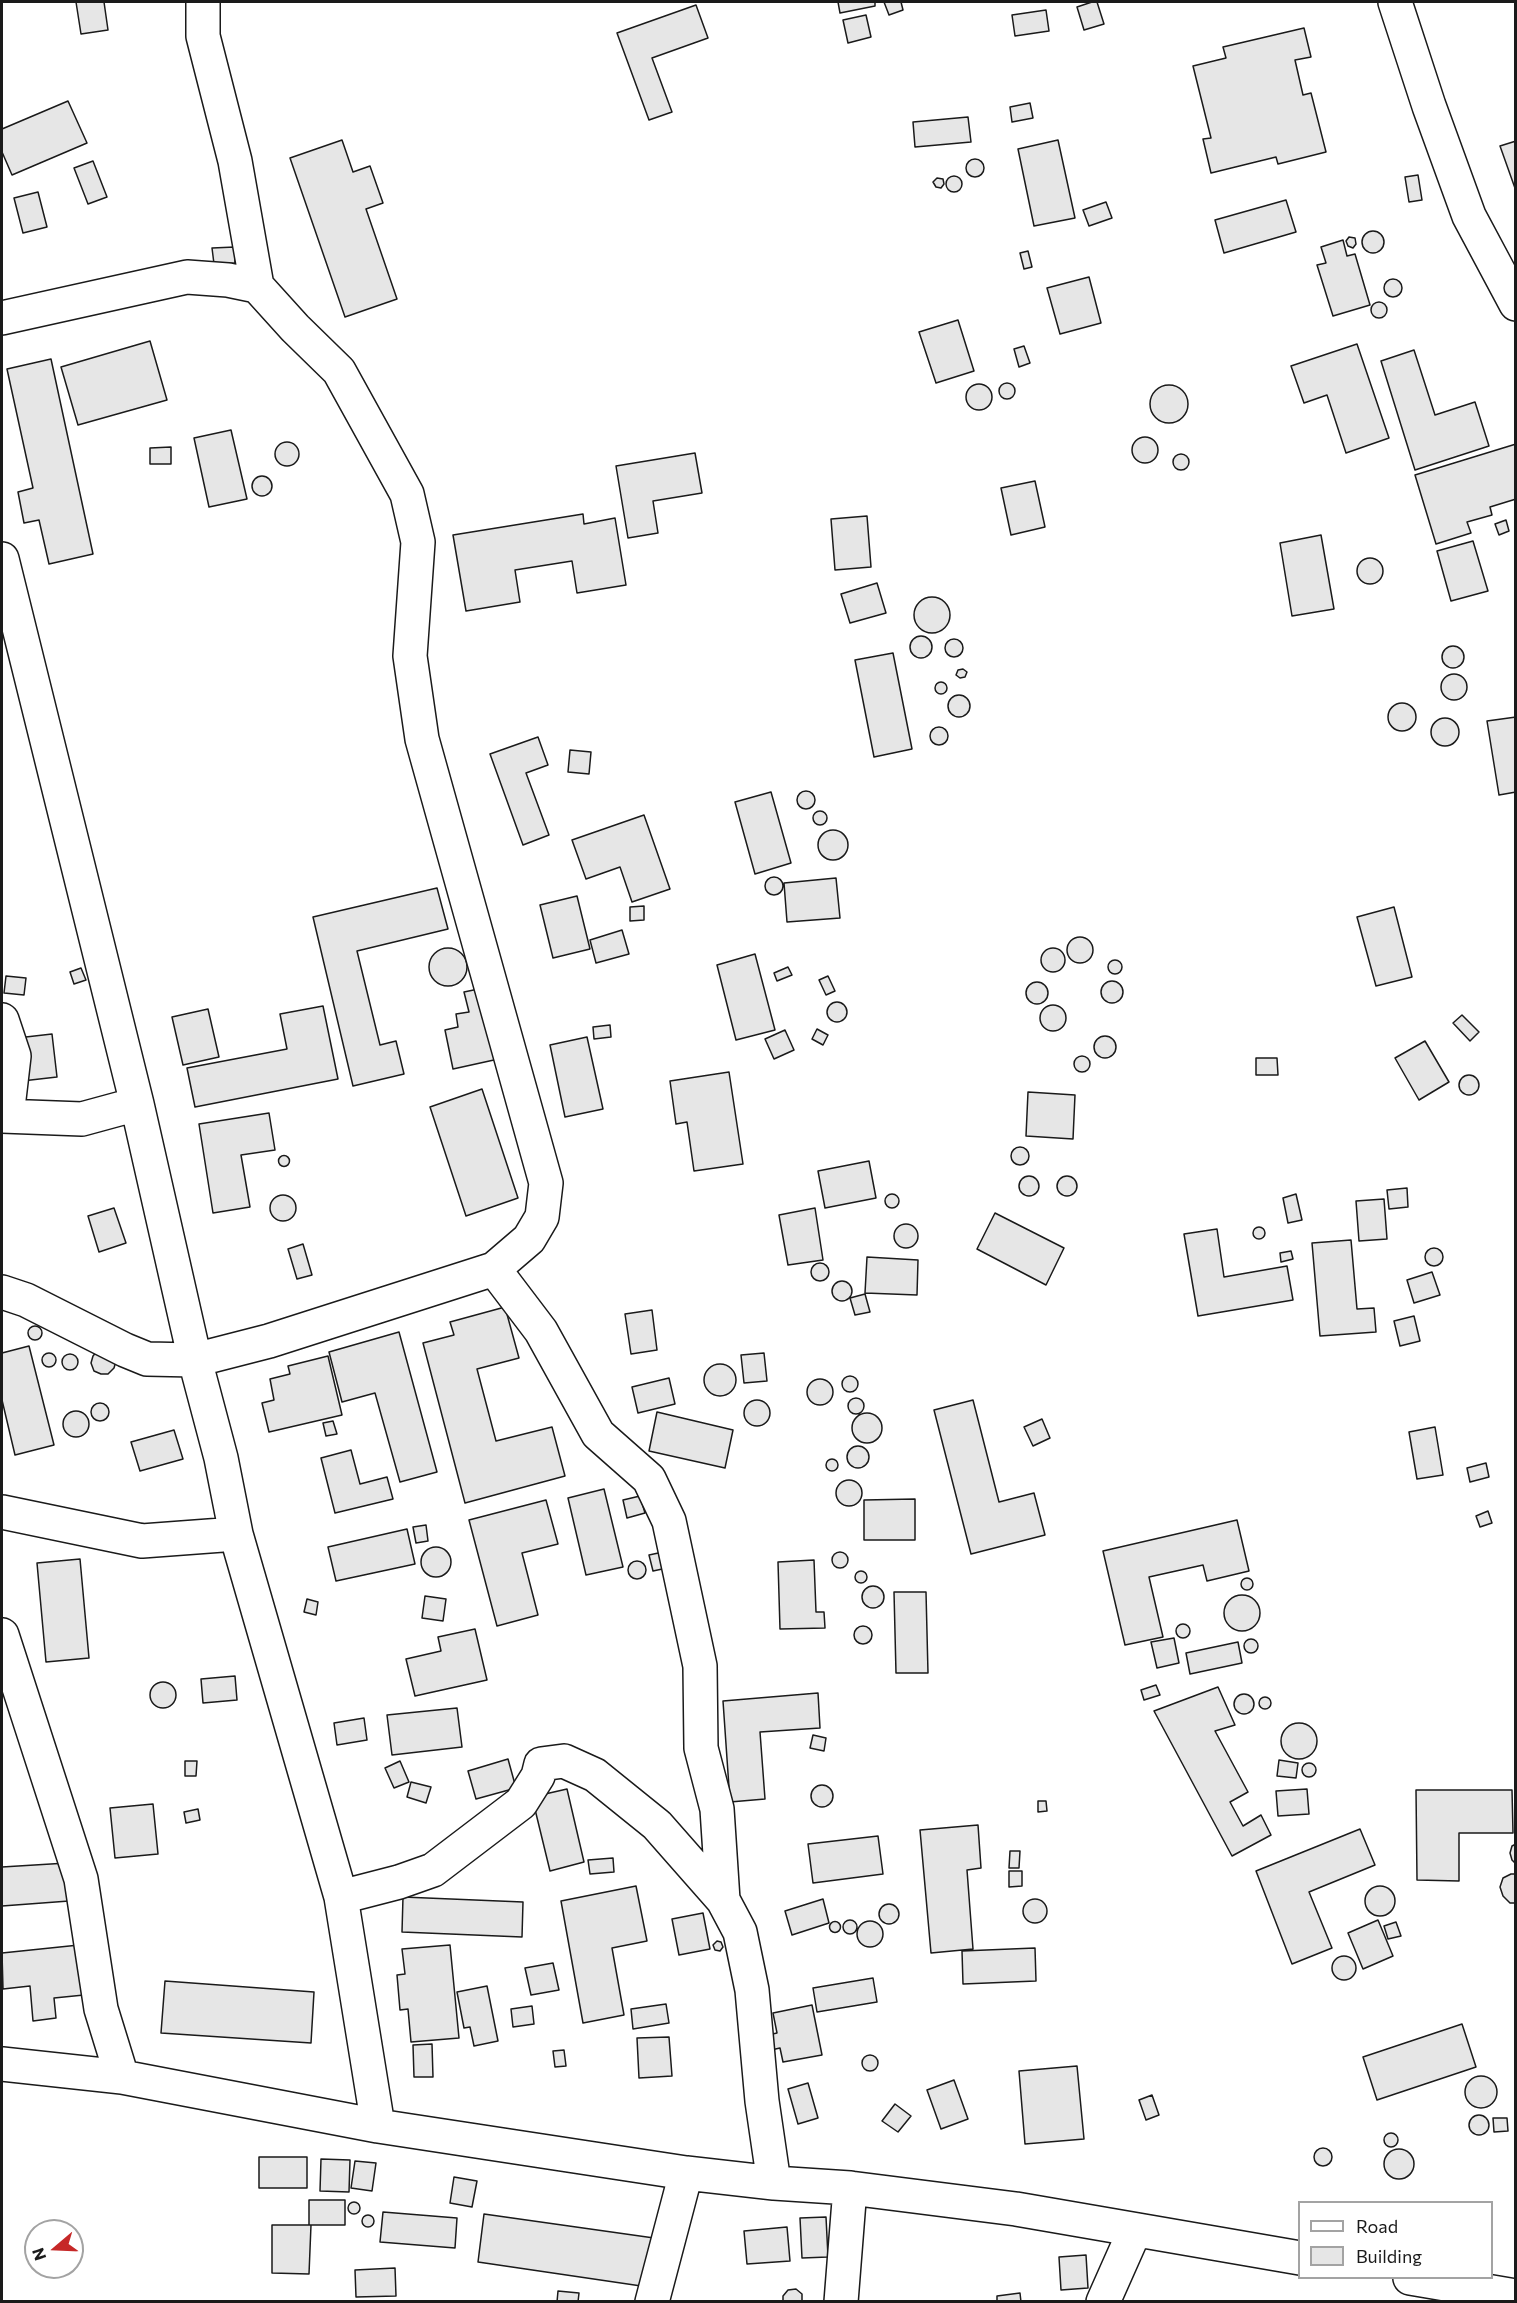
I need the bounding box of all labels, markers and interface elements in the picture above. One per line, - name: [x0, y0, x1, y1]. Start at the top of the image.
- legend: [1298, 2201, 1493, 2279]
- text: Road: [1356, 2215, 1398, 2237]
- north arrow: [24, 2219, 84, 2279]
- text: Building: [1356, 2245, 1422, 2267]
- text: N: [27, 2246, 49, 2263]

